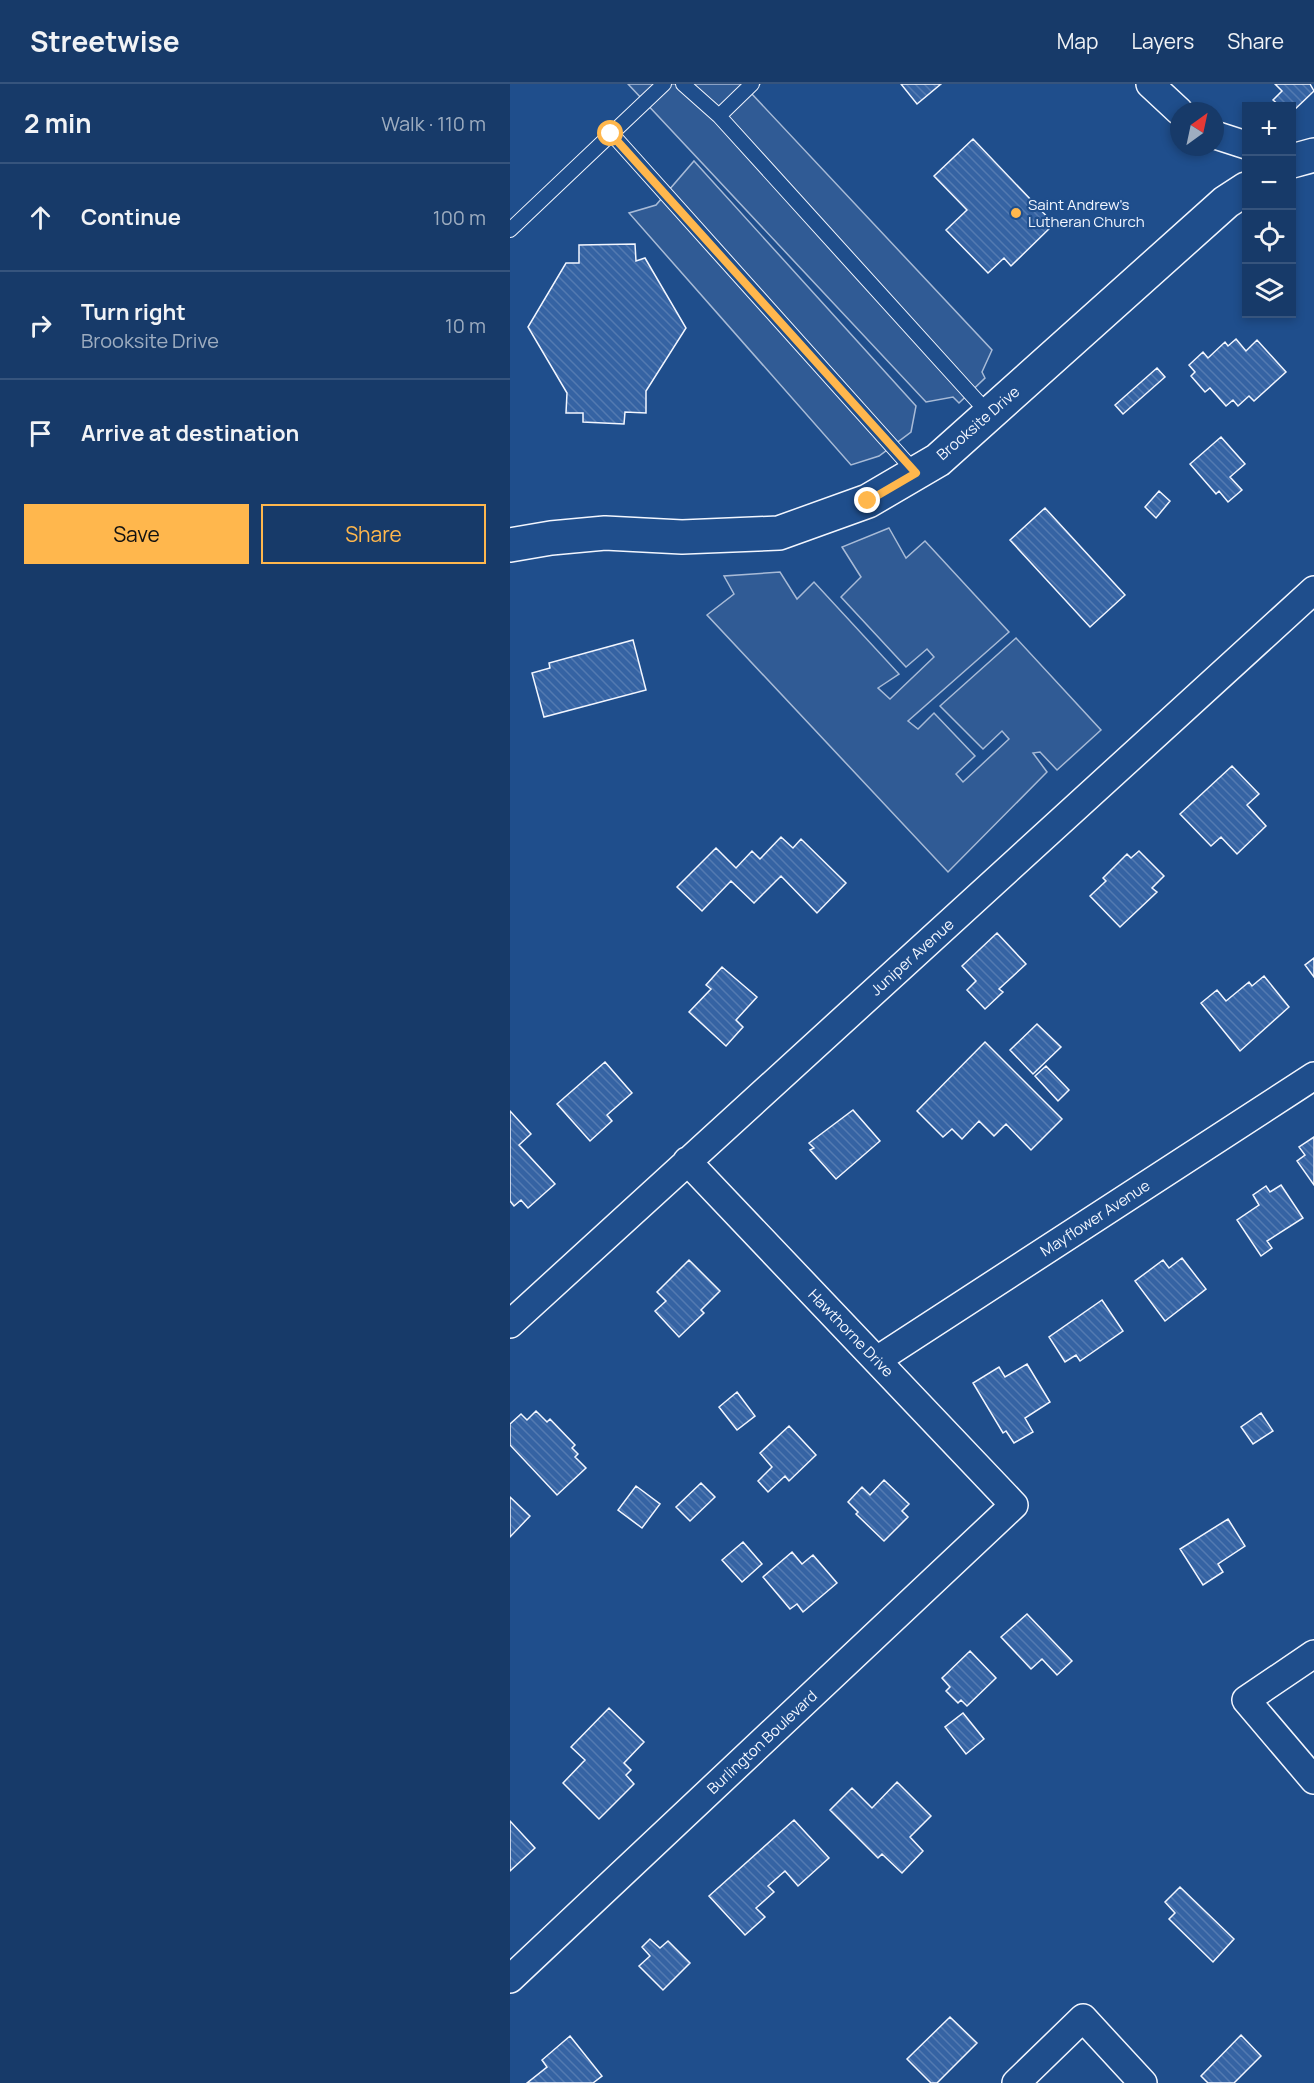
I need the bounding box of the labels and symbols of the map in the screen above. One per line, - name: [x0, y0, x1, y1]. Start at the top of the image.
- north arrow: [1170, 102, 1224, 156]
- route start: [597, 120, 623, 146]
- place label: Saint Andrew's Lutheran Church: [1028, 194, 1145, 232]
- marker: Saint Andrew's Lutheran Church: [1009, 206, 1023, 220]
- street label: Brooksite Drive: [932, 381, 1024, 465]
- route end: [854, 487, 880, 513]
- street label: Juniper Avenue: [866, 914, 958, 1000]
- street label: Mayflower Avenue: [1036, 1175, 1154, 1261]
- street label: Hawthorne Drive: [804, 1284, 899, 1382]
- street label: Burlington Boulevard: [702, 1685, 822, 1799]

